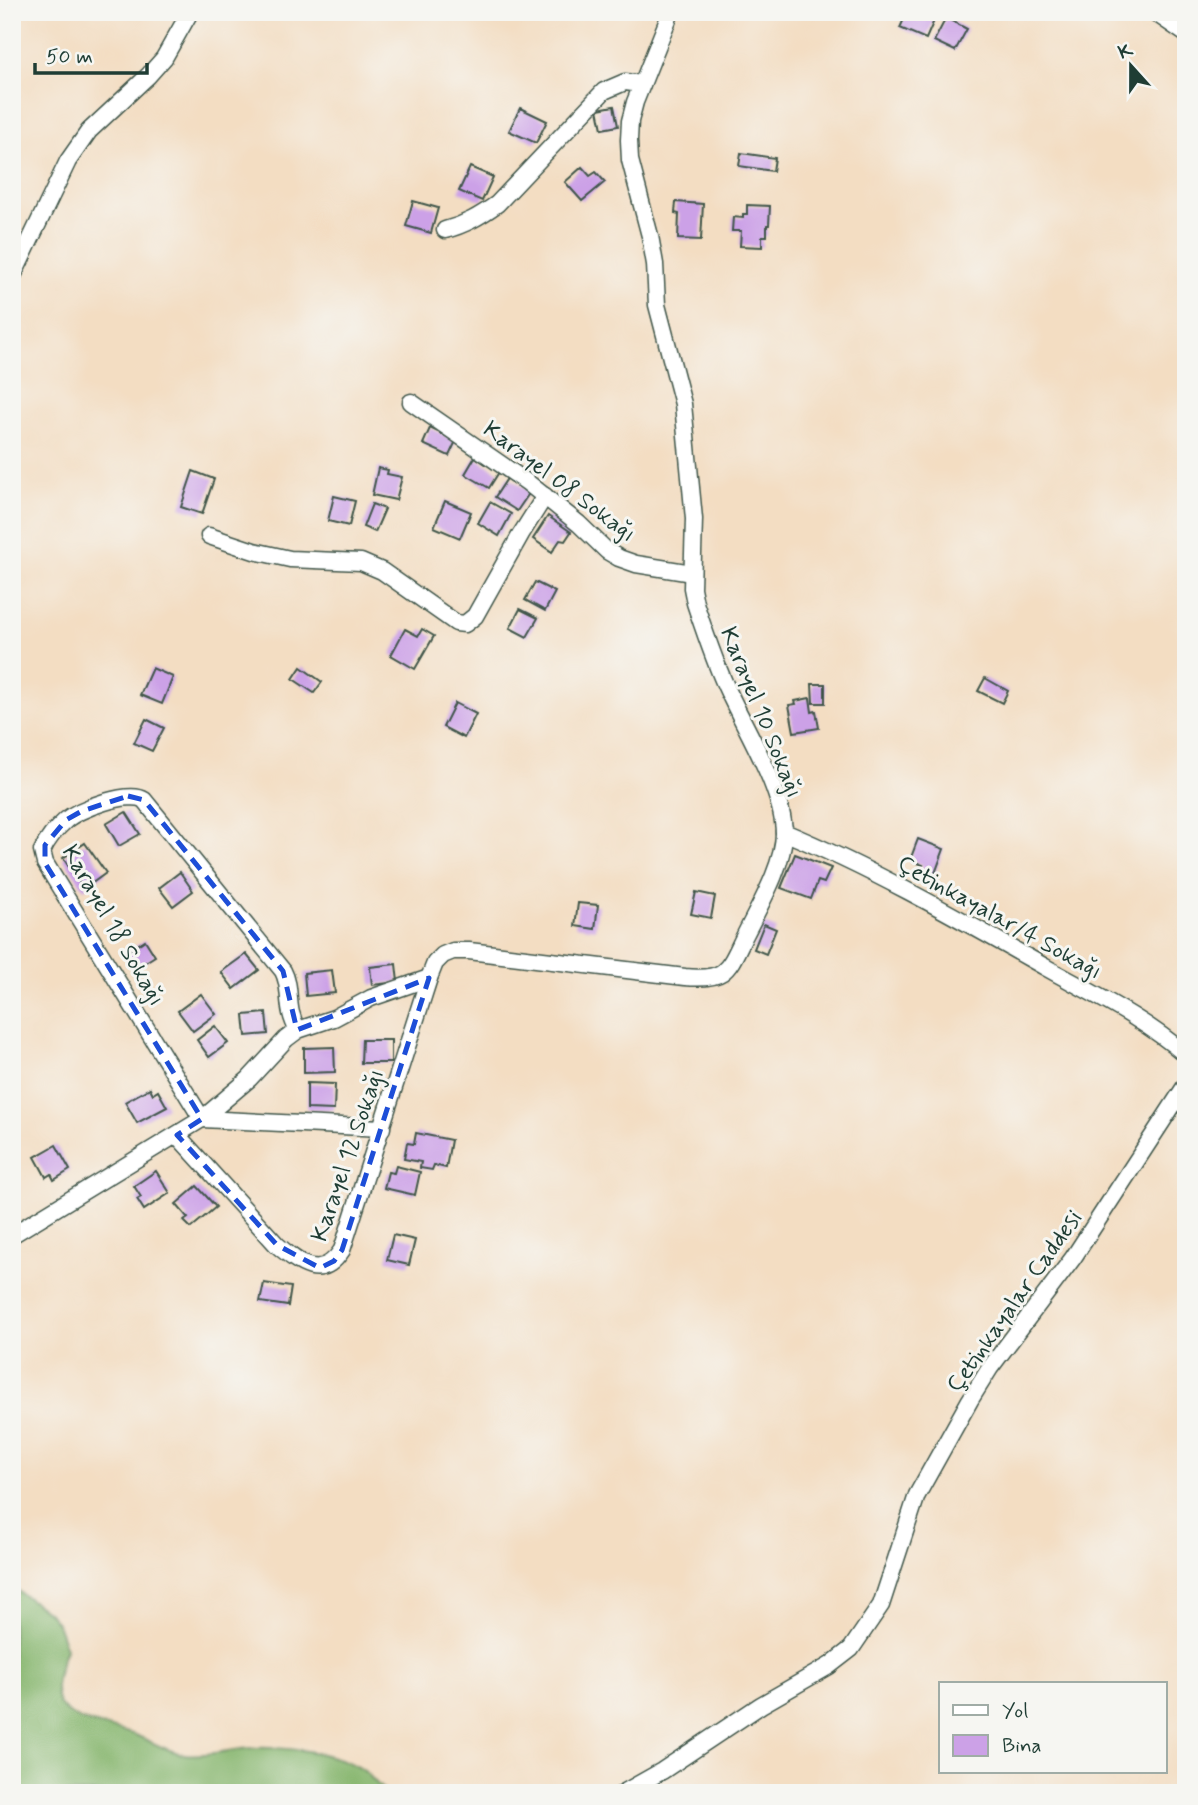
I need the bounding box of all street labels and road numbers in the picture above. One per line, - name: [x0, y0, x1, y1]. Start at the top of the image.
- street label: Karayel 08 Sokağı: [476, 414, 642, 550]
- street label: Karayel 10 Sokağı: [712, 622, 809, 803]
- street label: Karayel 18 Sokağı: [54, 840, 171, 1012]
- street label: Çetinkayalar/4 Sokağı: [891, 849, 1107, 988]
- street label: Karayel 12 Sokağı: [304, 1065, 392, 1246]
- street label: Çetinkayalar Caddesi: [941, 1204, 1090, 1399]

